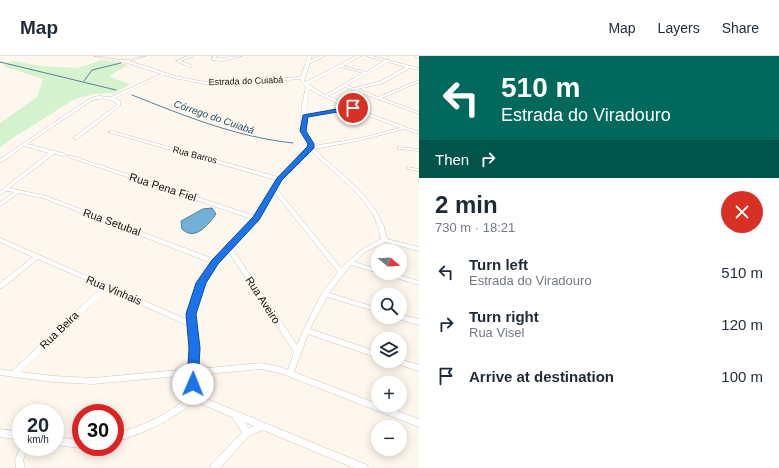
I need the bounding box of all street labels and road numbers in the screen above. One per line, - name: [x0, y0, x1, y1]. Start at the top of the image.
- street label: Estrada do Cuiabá: [209, 75, 283, 87]
- street label: Rua Barros: [172, 144, 219, 166]
- street label: Rua Pena Fiel: [128, 171, 198, 203]
- street label: Rua Setubal: [82, 206, 142, 238]
- street label: Rua Vinhais: [84, 273, 144, 307]
- street label: Rua Aveiro: [243, 274, 283, 326]
- street label: Rua Beira: [37, 308, 81, 351]

